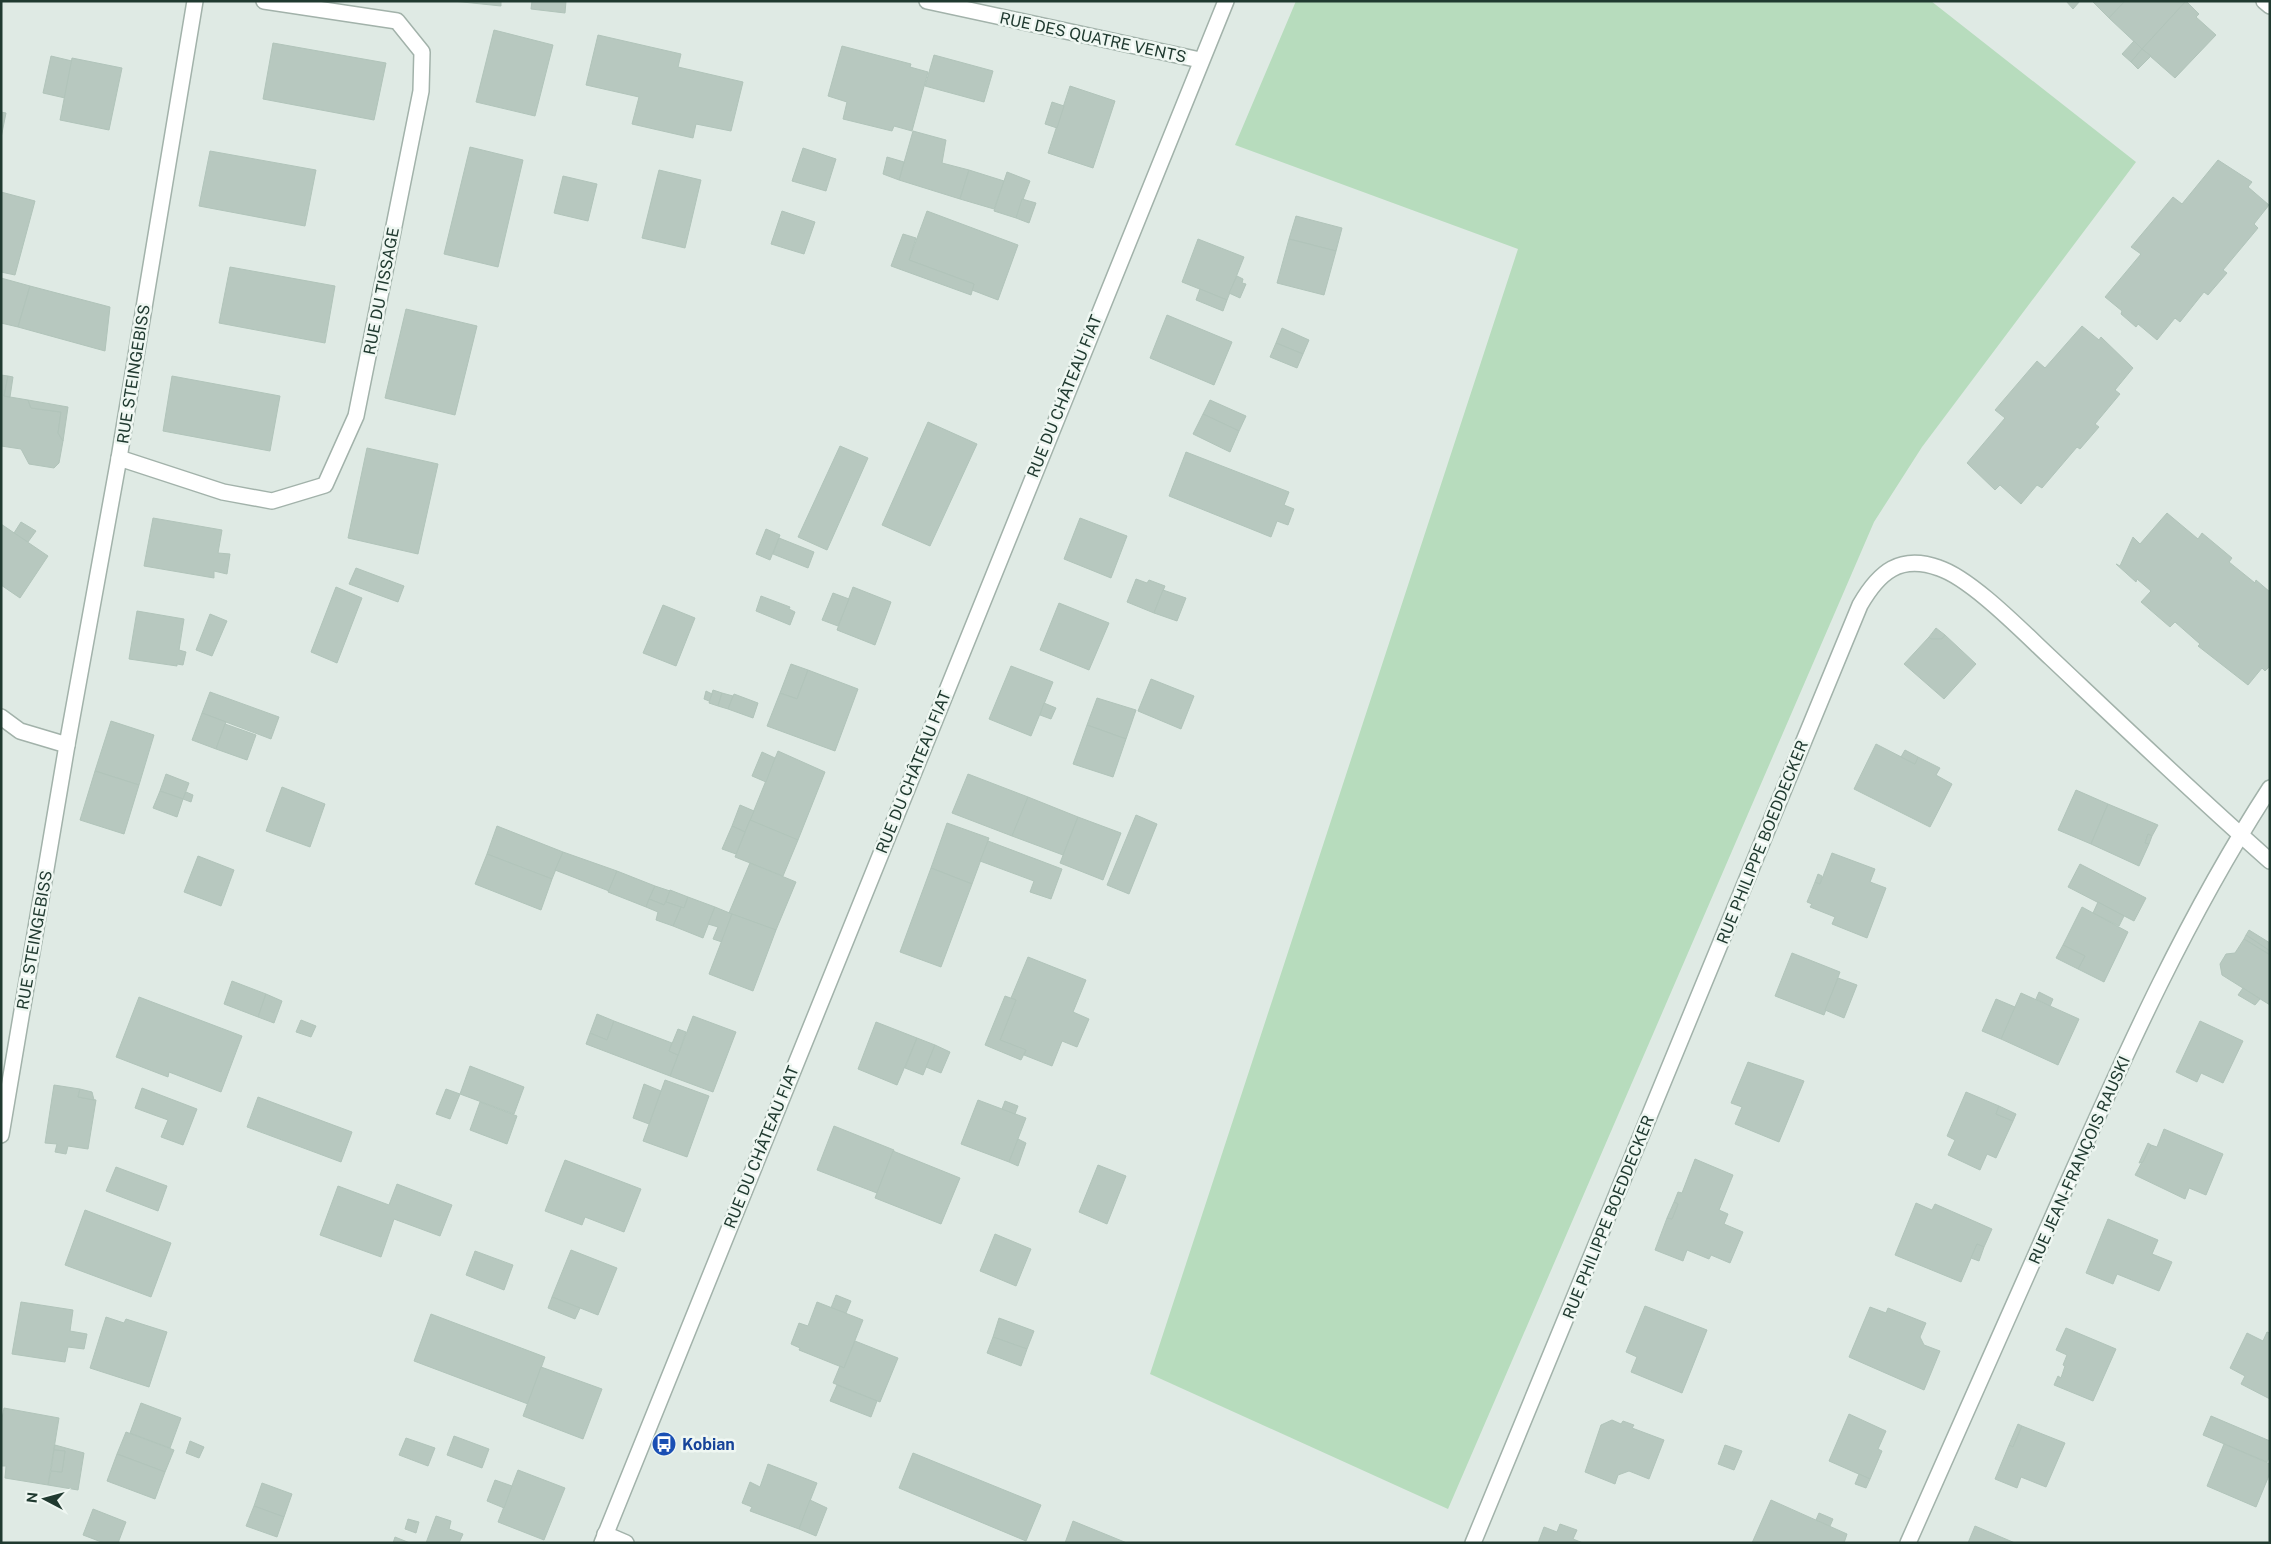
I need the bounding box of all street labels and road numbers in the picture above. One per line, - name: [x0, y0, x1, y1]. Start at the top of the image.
- street label: RUE DES QUATRE VENTS: [998, 8, 1188, 67]
- street label: RUE DU TISSAGE: [360, 226, 403, 356]
- street label: RUE STEINGEBISS: [113, 303, 154, 445]
- street label: RUE DU CHÂTEAU FIAT: [1022, 311, 1106, 480]
- street label: RUE DU CHÂTEAU FIAT: [871, 687, 955, 856]
- street label: RUE PHILIPPE BOEDDECKER: [1713, 738, 1812, 947]
- street label: RUE STEINGEBISS: [13, 869, 56, 1011]
- street label: RUE JEAN-FRANÇOIS RAUSKI: [2025, 1053, 2134, 1267]
- street label: RUE DU CHÂTEAU FIAT: [719, 1062, 803, 1231]
- street label: RUE PHILIPPE BOEDDECKER: [1559, 1113, 1658, 1322]

